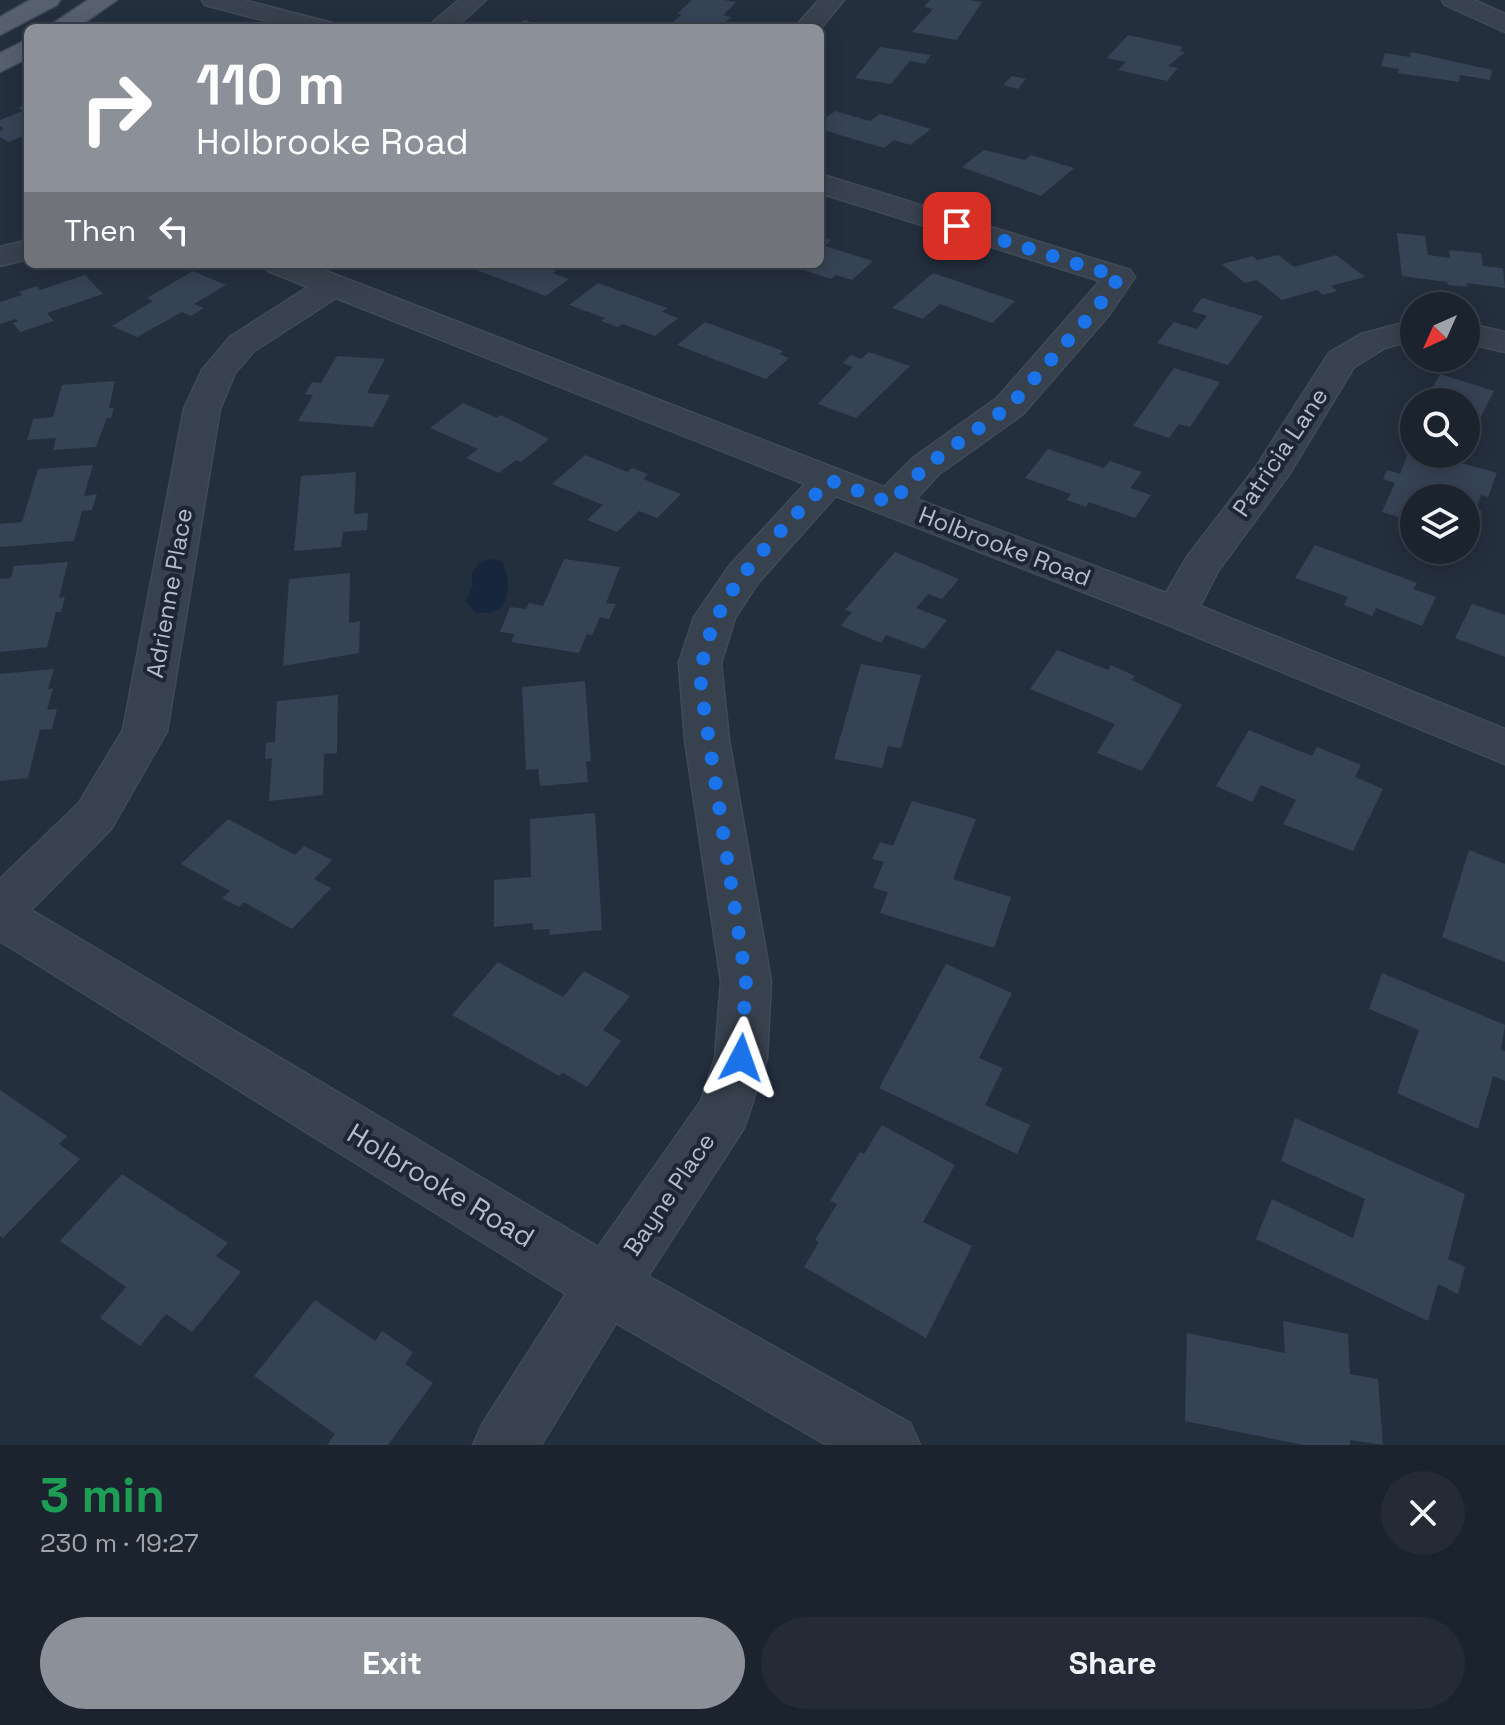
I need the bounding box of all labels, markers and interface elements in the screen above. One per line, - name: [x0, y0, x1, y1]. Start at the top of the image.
- text: 110 m: [196, 49, 345, 120]
- icon: right: [64, 56, 168, 160]
- text: Holbrooke Road: [196, 119, 469, 165]
- pin: [923, 192, 991, 260]
- icon: arrive: [935, 204, 979, 248]
- icon: left: [152, 208, 196, 252]
- text: Then: [64, 211, 136, 250]
- north arrow: [1400, 292, 1480, 372]
- map controls: [1400, 292, 1480, 564]
- street label: Patricia Lane: [1225, 381, 1335, 523]
- button: search: [1400, 388, 1480, 468]
- button: layers: [1400, 484, 1480, 564]
- street label: Holbrooke Road: [915, 499, 1095, 593]
- street label: Adrienne Place: [139, 506, 199, 680]
- position arrow: [699, 1016, 783, 1100]
- street label: Holbrooke Road: [341, 1115, 541, 1255]
- street label: Bayne Place: [617, 1127, 721, 1261]
- text: 3 min: [40, 1465, 165, 1526]
- button: close: [1381, 1471, 1465, 1555]
- text: 230 m · 19:27: [40, 1526, 199, 1560]
- button: Exit: [40, 1617, 745, 1709]
- button: Share: [761, 1617, 1465, 1709]

